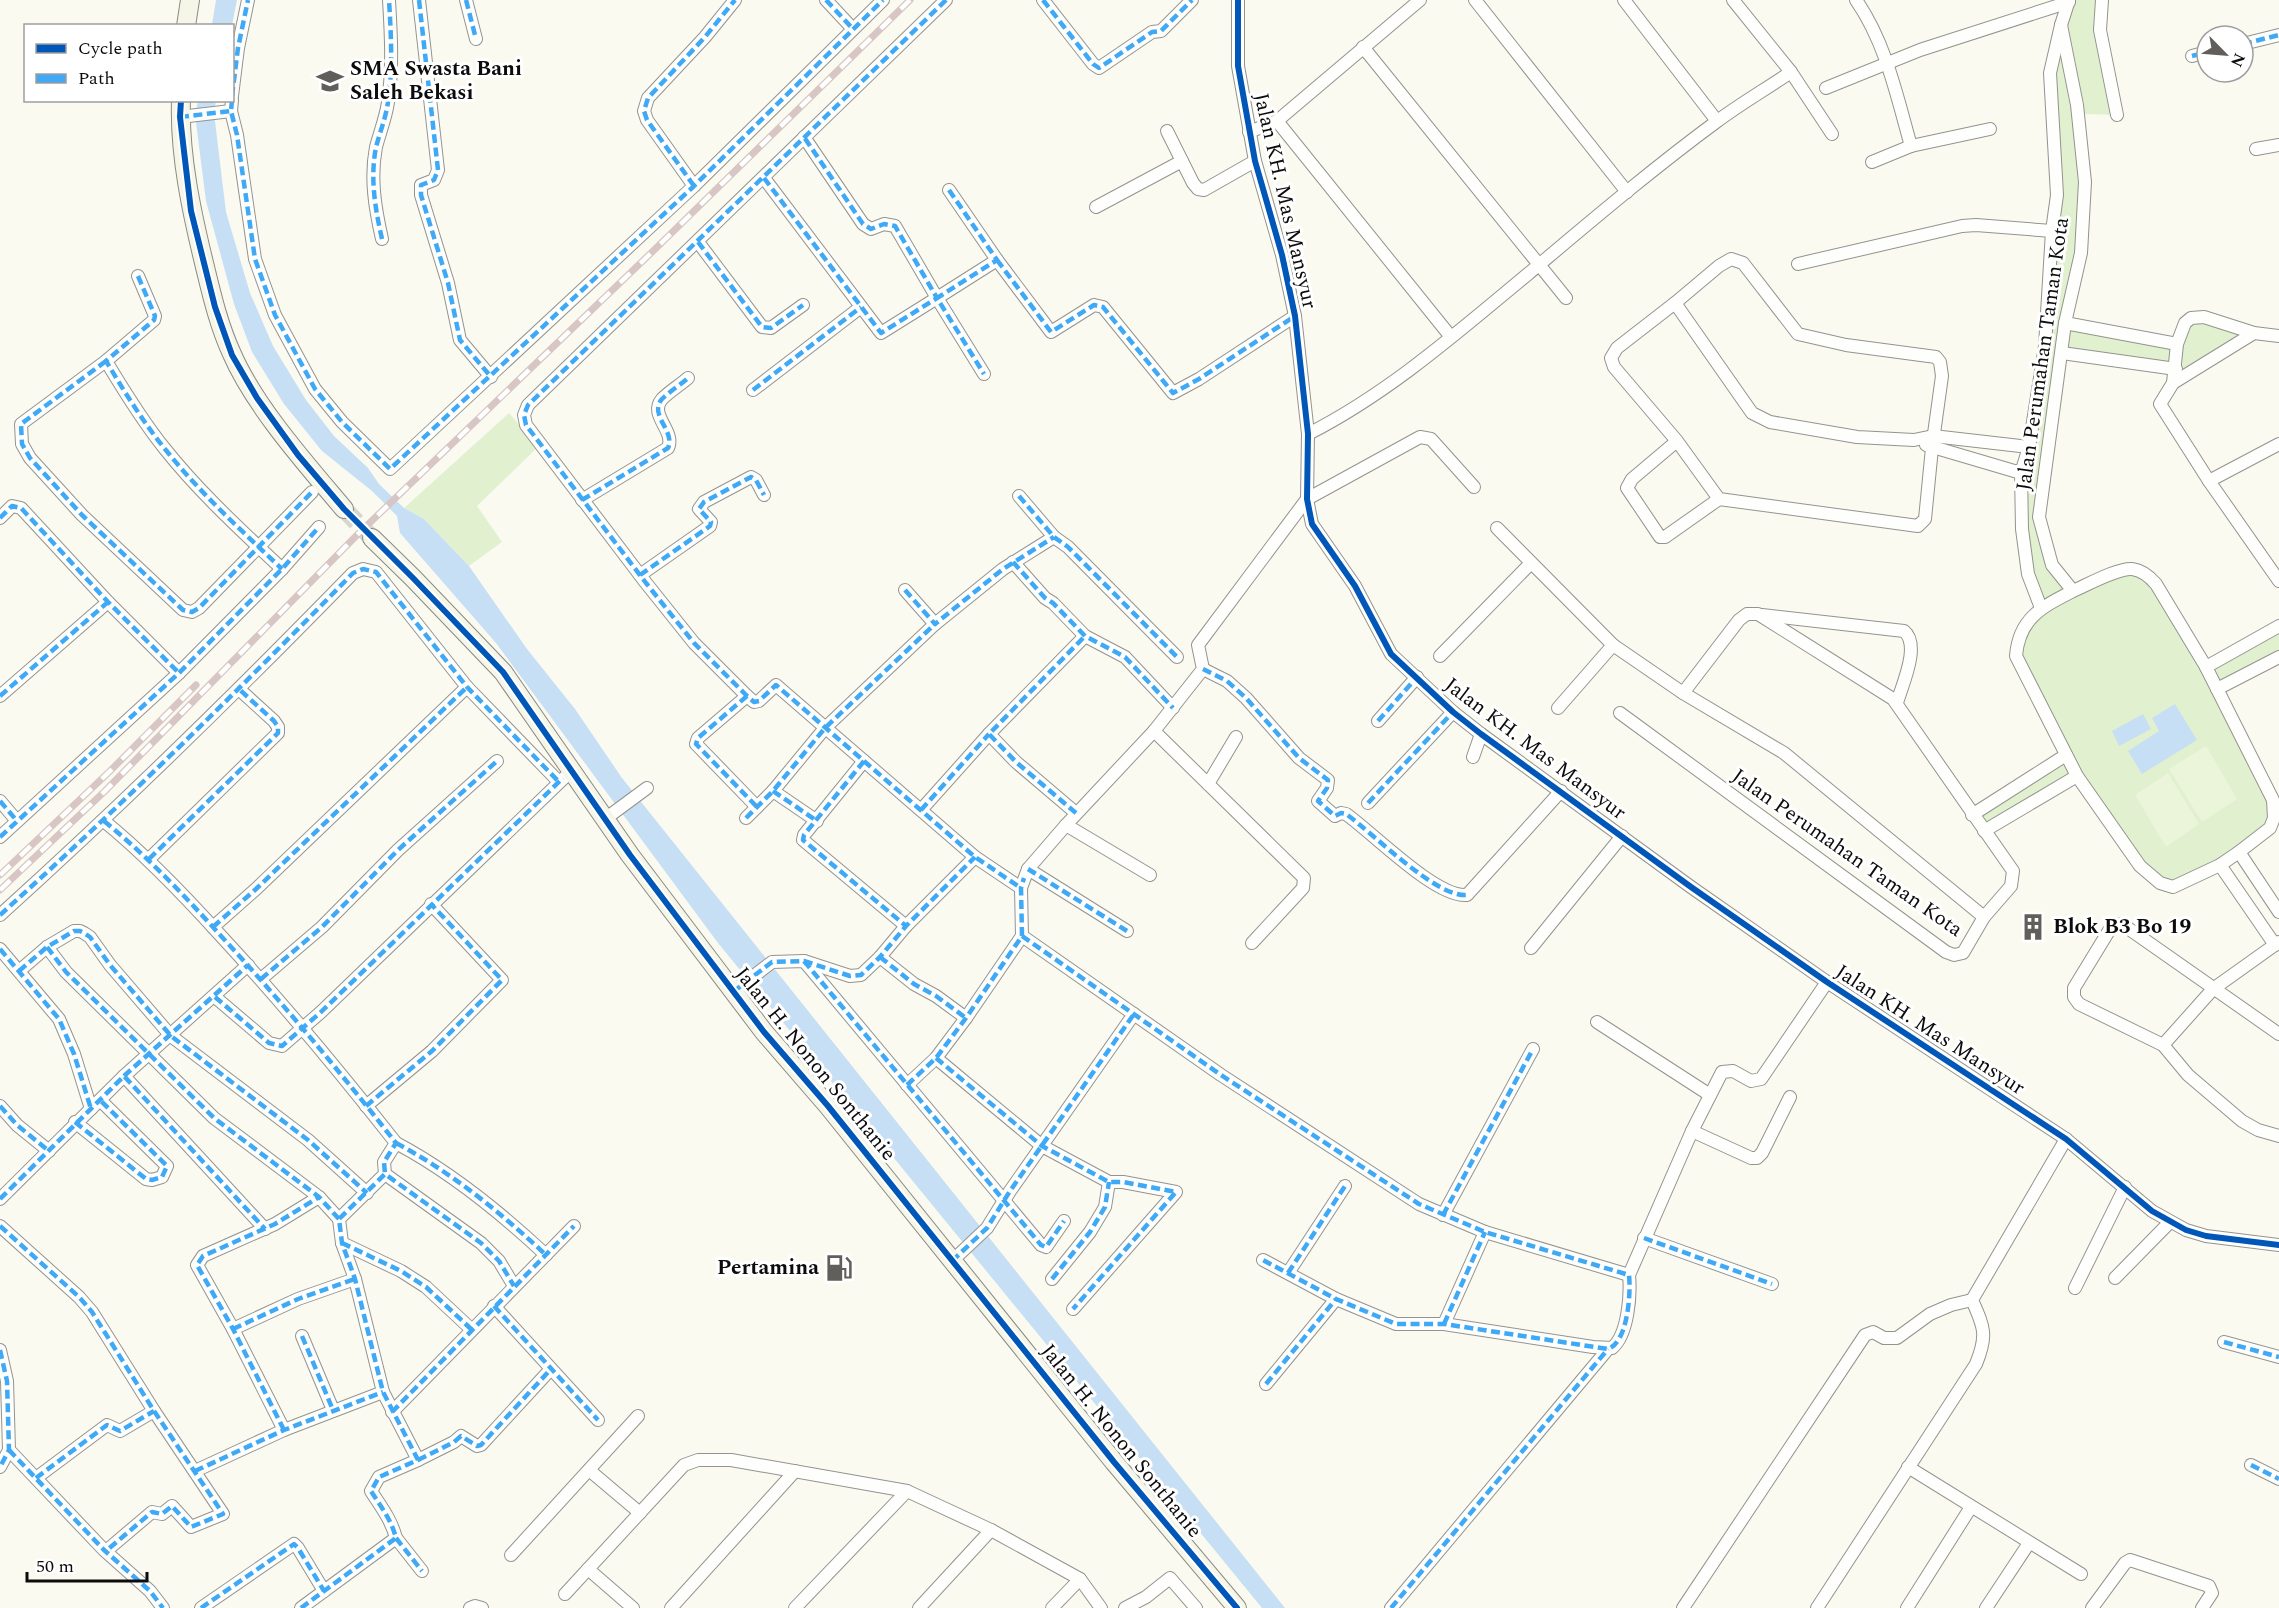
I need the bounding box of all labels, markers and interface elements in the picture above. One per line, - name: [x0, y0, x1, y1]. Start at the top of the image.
- legend: [24, 24, 234, 102]
- north arrow: [2195, 24, 2255, 84]
- text: Cycle path: [78, 35, 163, 62]
- text: N: [2224, 49, 2251, 71]
- place label: SMA Swasta Bani Saleh Bekasi: [350, 53, 522, 109]
- text: Path: [78, 65, 115, 92]
- school or university icon: SMA Swasta Bani Saleh Bekasi: [315, 66, 345, 96]
- street label: Jalan KH. Mas Mansyur: [1245, 90, 1325, 312]
- street label: Jalan Perumahan Taman Kota: [2008, 214, 2078, 493]
- street label: Jalan KH. Mas Mansyur: [1437, 670, 1633, 828]
- street label: Jalan Perumahan Taman Kota: [1725, 761, 1970, 946]
- place label: Blok B3 Bo 19: [2053, 911, 2192, 943]
- building icon: Blok B3 Bo 19: [2018, 912, 2048, 942]
- street label: Jalan KH. Mas Mansyur: [1829, 956, 2031, 1104]
- street label: Jalan H. Nonon Sonthanie: [726, 960, 904, 1168]
- place label: Pertamina: [717, 1252, 819, 1284]
- fuel station icon: Pertamina: [824, 1253, 854, 1283]
- street label: Jalan H. Nonon Sonthanie: [1032, 1337, 1210, 1545]
- scale bar: [27, 1545, 147, 1583]
- text: 50 m: [36, 1553, 74, 1580]

